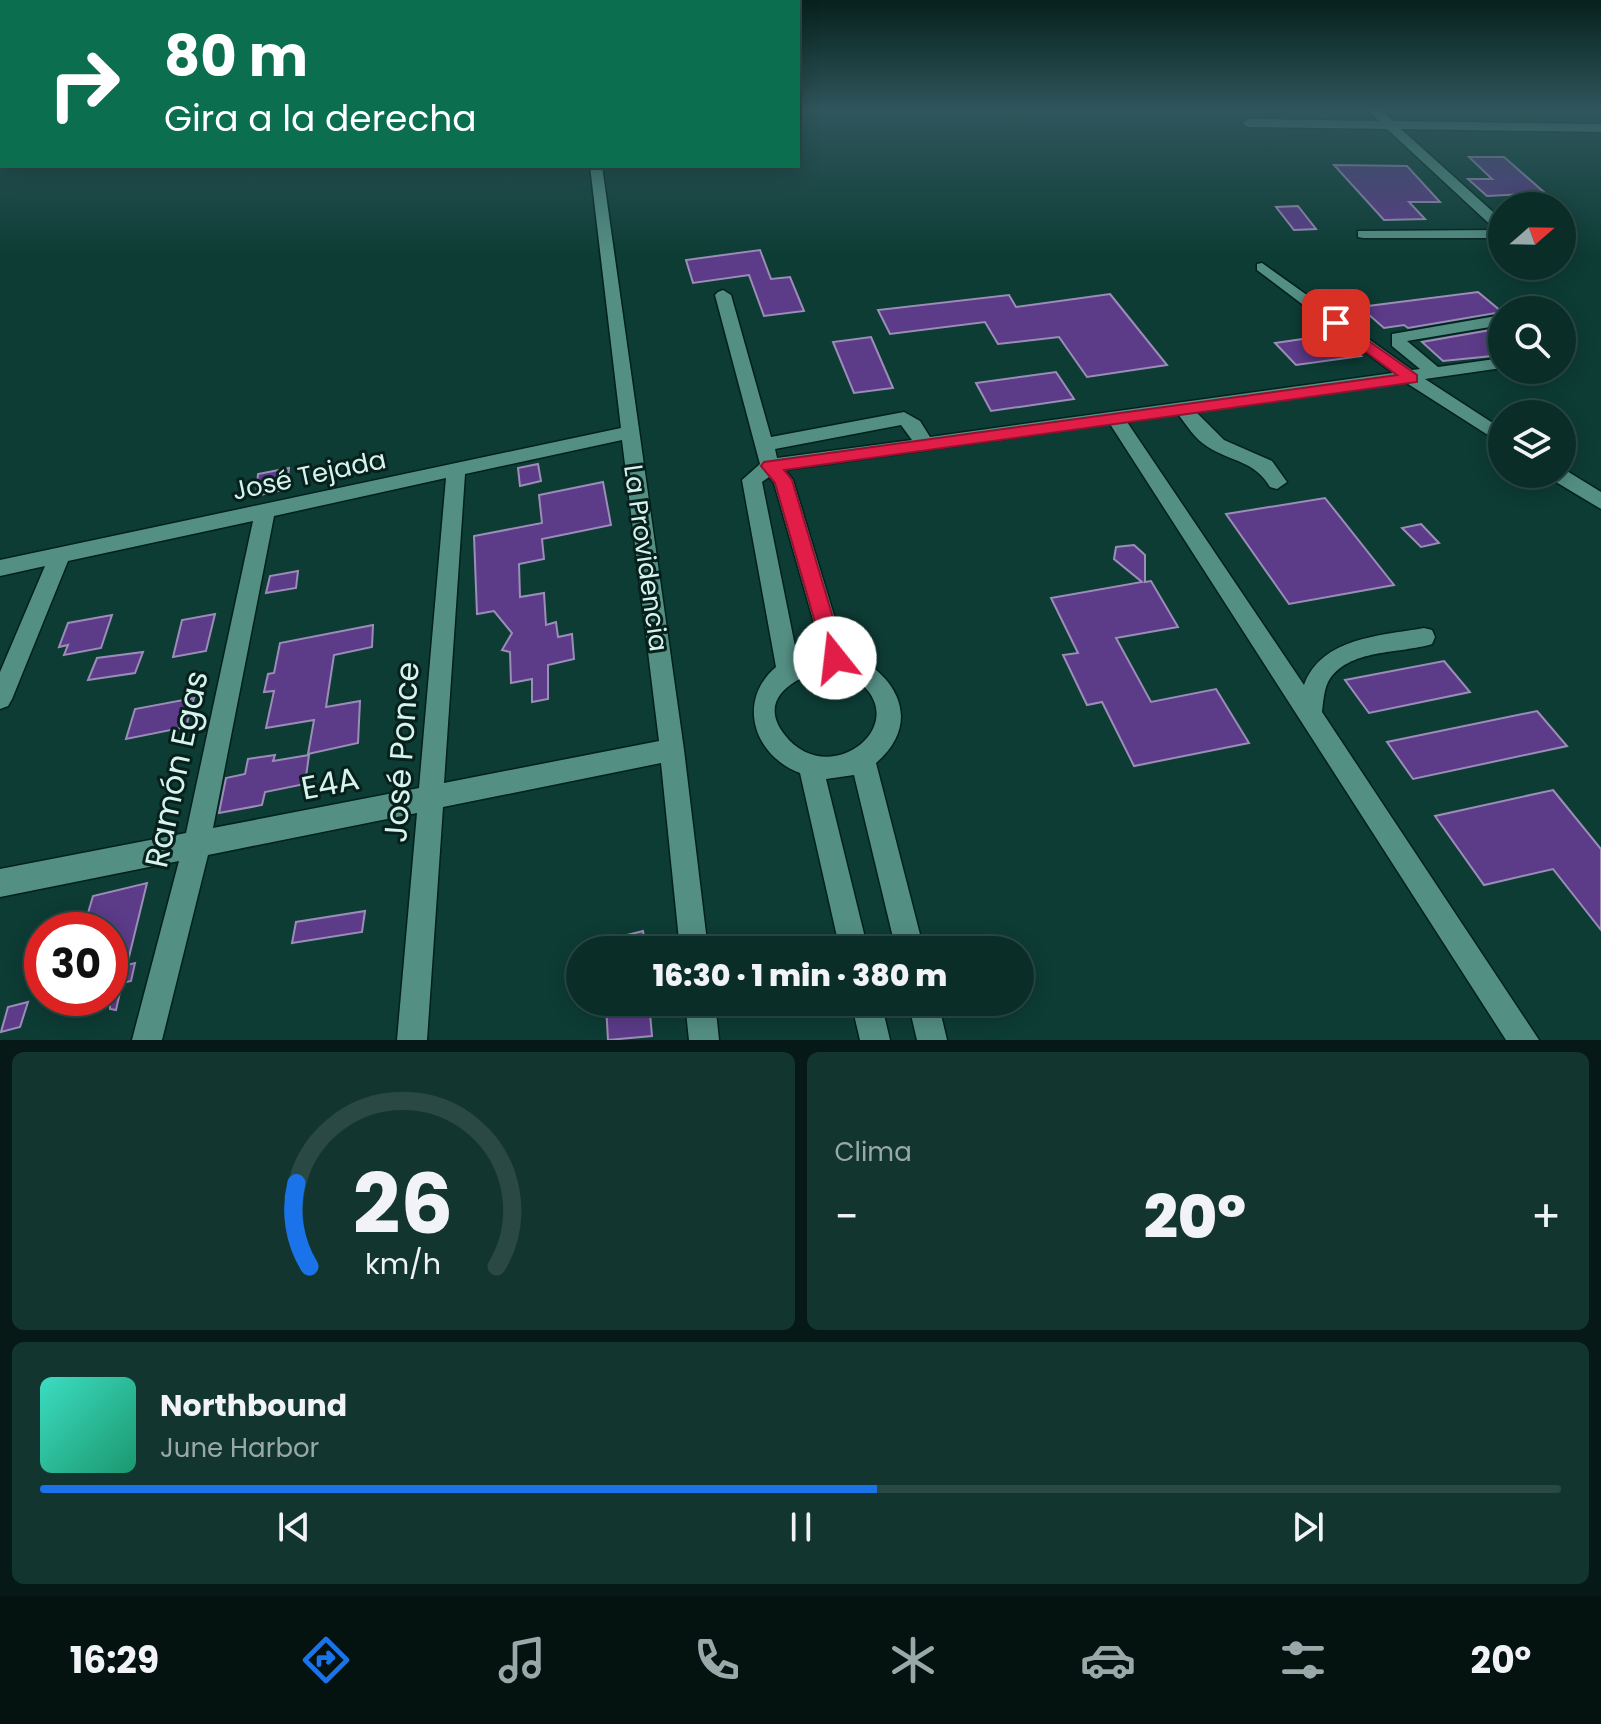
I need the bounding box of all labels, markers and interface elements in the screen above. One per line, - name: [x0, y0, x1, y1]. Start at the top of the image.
- text: 80 m: [164, 17, 308, 96]
- icon: right: [32, 32, 136, 136]
- text: Gira a la derecha: [164, 93, 477, 144]
- north arrow: [1488, 192, 1576, 280]
- map controls: [1488, 192, 1576, 488]
- pin: [1302, 289, 1370, 357]
- button: search: [1488, 296, 1576, 384]
- icon: arrive: [1314, 301, 1358, 345]
- button: layers: [1488, 400, 1576, 488]
- street label: José Tejada: [229, 441, 389, 509]
- street label: La Providencia: [615, 462, 677, 654]
- position arrow: [793, 616, 877, 700]
- street label: José Ponce: [372, 660, 430, 844]
- street label: Ramón Egas: [133, 667, 219, 871]
- street label: E4A: [297, 755, 363, 811]
- speed limit sign: 30: [24, 912, 128, 1016]
- text: 16:30 · 1 min · 380 m: [653, 954, 947, 997]
- text: Clima: [835, 1134, 912, 1170]
- text: 26: [353, 1146, 454, 1262]
- text: 20°: [1144, 1175, 1246, 1259]
- text: −: [835, 1186, 859, 1247]
- text: +: [1531, 1186, 1561, 1247]
- text: km/h: [365, 1244, 441, 1284]
- text: Northbound: [160, 1384, 347, 1427]
- text: June Harbor: [160, 1430, 319, 1466]
- icon: previous: [272, 1505, 316, 1549]
- icon: pause: [779, 1505, 823, 1549]
- icon: next: [1286, 1505, 1330, 1549]
- icon: directions: [298, 1632, 354, 1688]
- icon: music: [494, 1632, 550, 1688]
- icon: phone: [689, 1632, 745, 1688]
- icon: climate: [885, 1632, 941, 1688]
- icon: car: [1080, 1632, 1136, 1688]
- icon: filters: [1275, 1632, 1331, 1688]
- text: 16:29: [70, 1635, 159, 1686]
- text: 20°: [1471, 1635, 1531, 1686]

